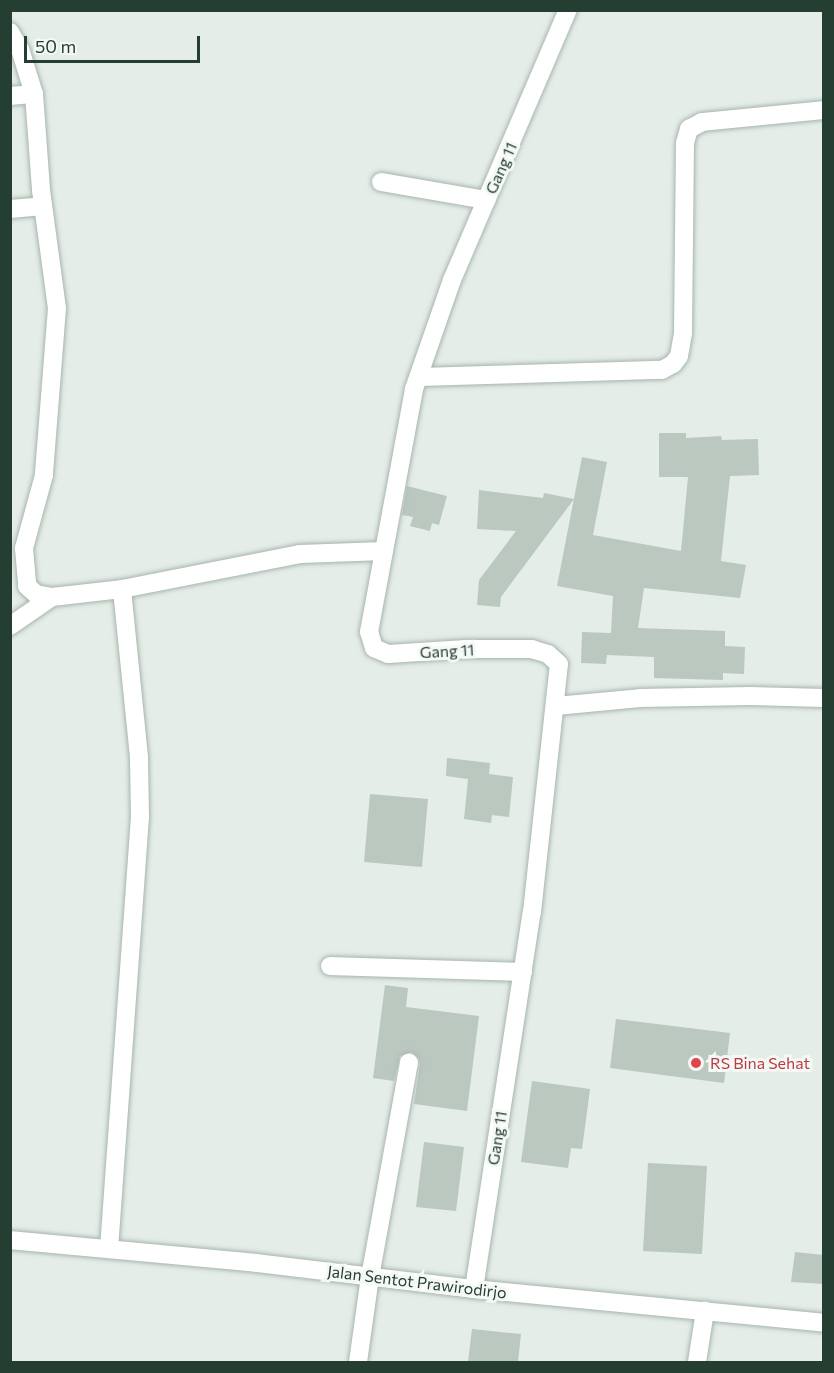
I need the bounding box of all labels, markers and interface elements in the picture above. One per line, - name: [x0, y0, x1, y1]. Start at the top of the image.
- scale bar: [27, 24, 202, 62]
- text: 50 m: [35, 35, 76, 57]
- street label: Gang 11: [481, 139, 521, 197]
- street label: Gang 11: [419, 640, 475, 662]
- place label: RS Bina Sehat: [710, 1053, 810, 1073]
- marker: RS Bina Sehat: [687, 1054, 705, 1072]
- street label: Gang 11: [483, 1109, 511, 1167]
- street label: Jalan Sentot Prawirodirjo: [326, 1261, 508, 1303]

